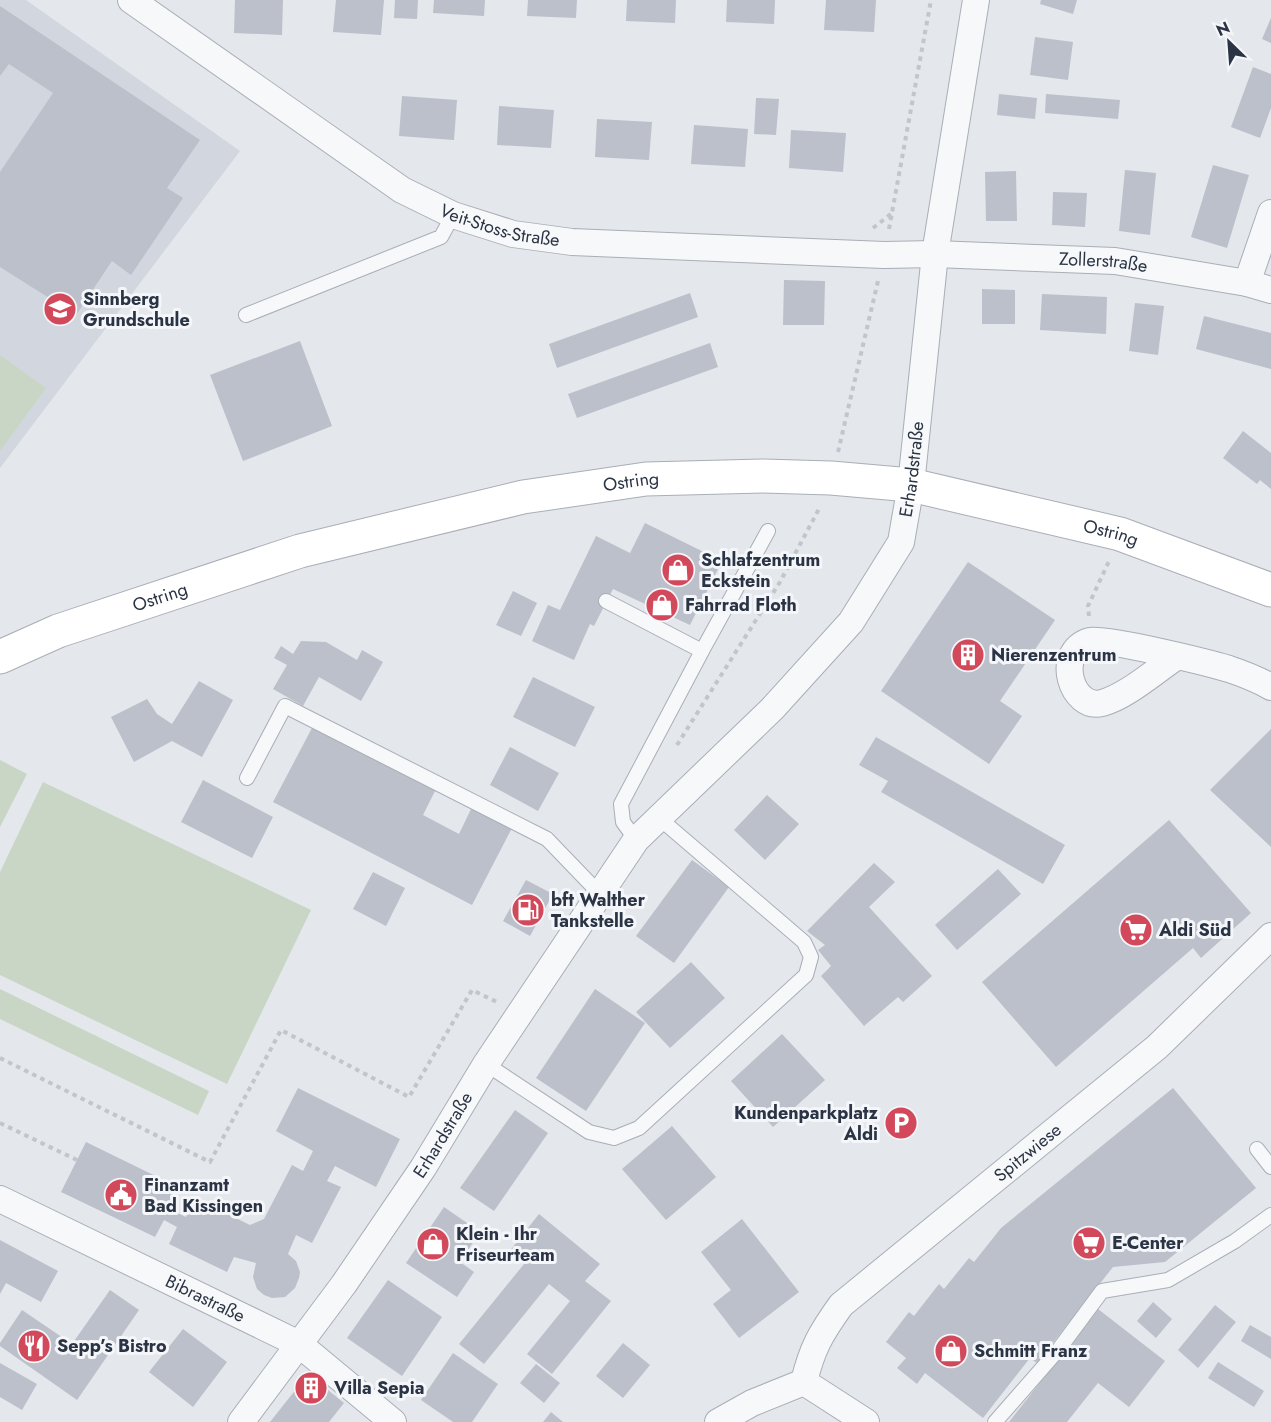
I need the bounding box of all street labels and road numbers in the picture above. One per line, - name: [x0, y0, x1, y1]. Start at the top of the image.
- street label: Veit-Stoss-Straße: [435, 197, 561, 253]
- street label: Zollerstraße: [1058, 246, 1149, 279]
- street label: Erhardstraße: [893, 420, 931, 519]
- street label: Ostring: [601, 466, 659, 498]
- street label: Ostring: [1081, 513, 1142, 553]
- street label: Ostring: [129, 576, 191, 618]
- street label: Erhardstraße: [407, 1087, 479, 1183]
- street label: Spitzwiese: [988, 1117, 1067, 1188]
- street label: Bibrastraße: [161, 1268, 249, 1329]

